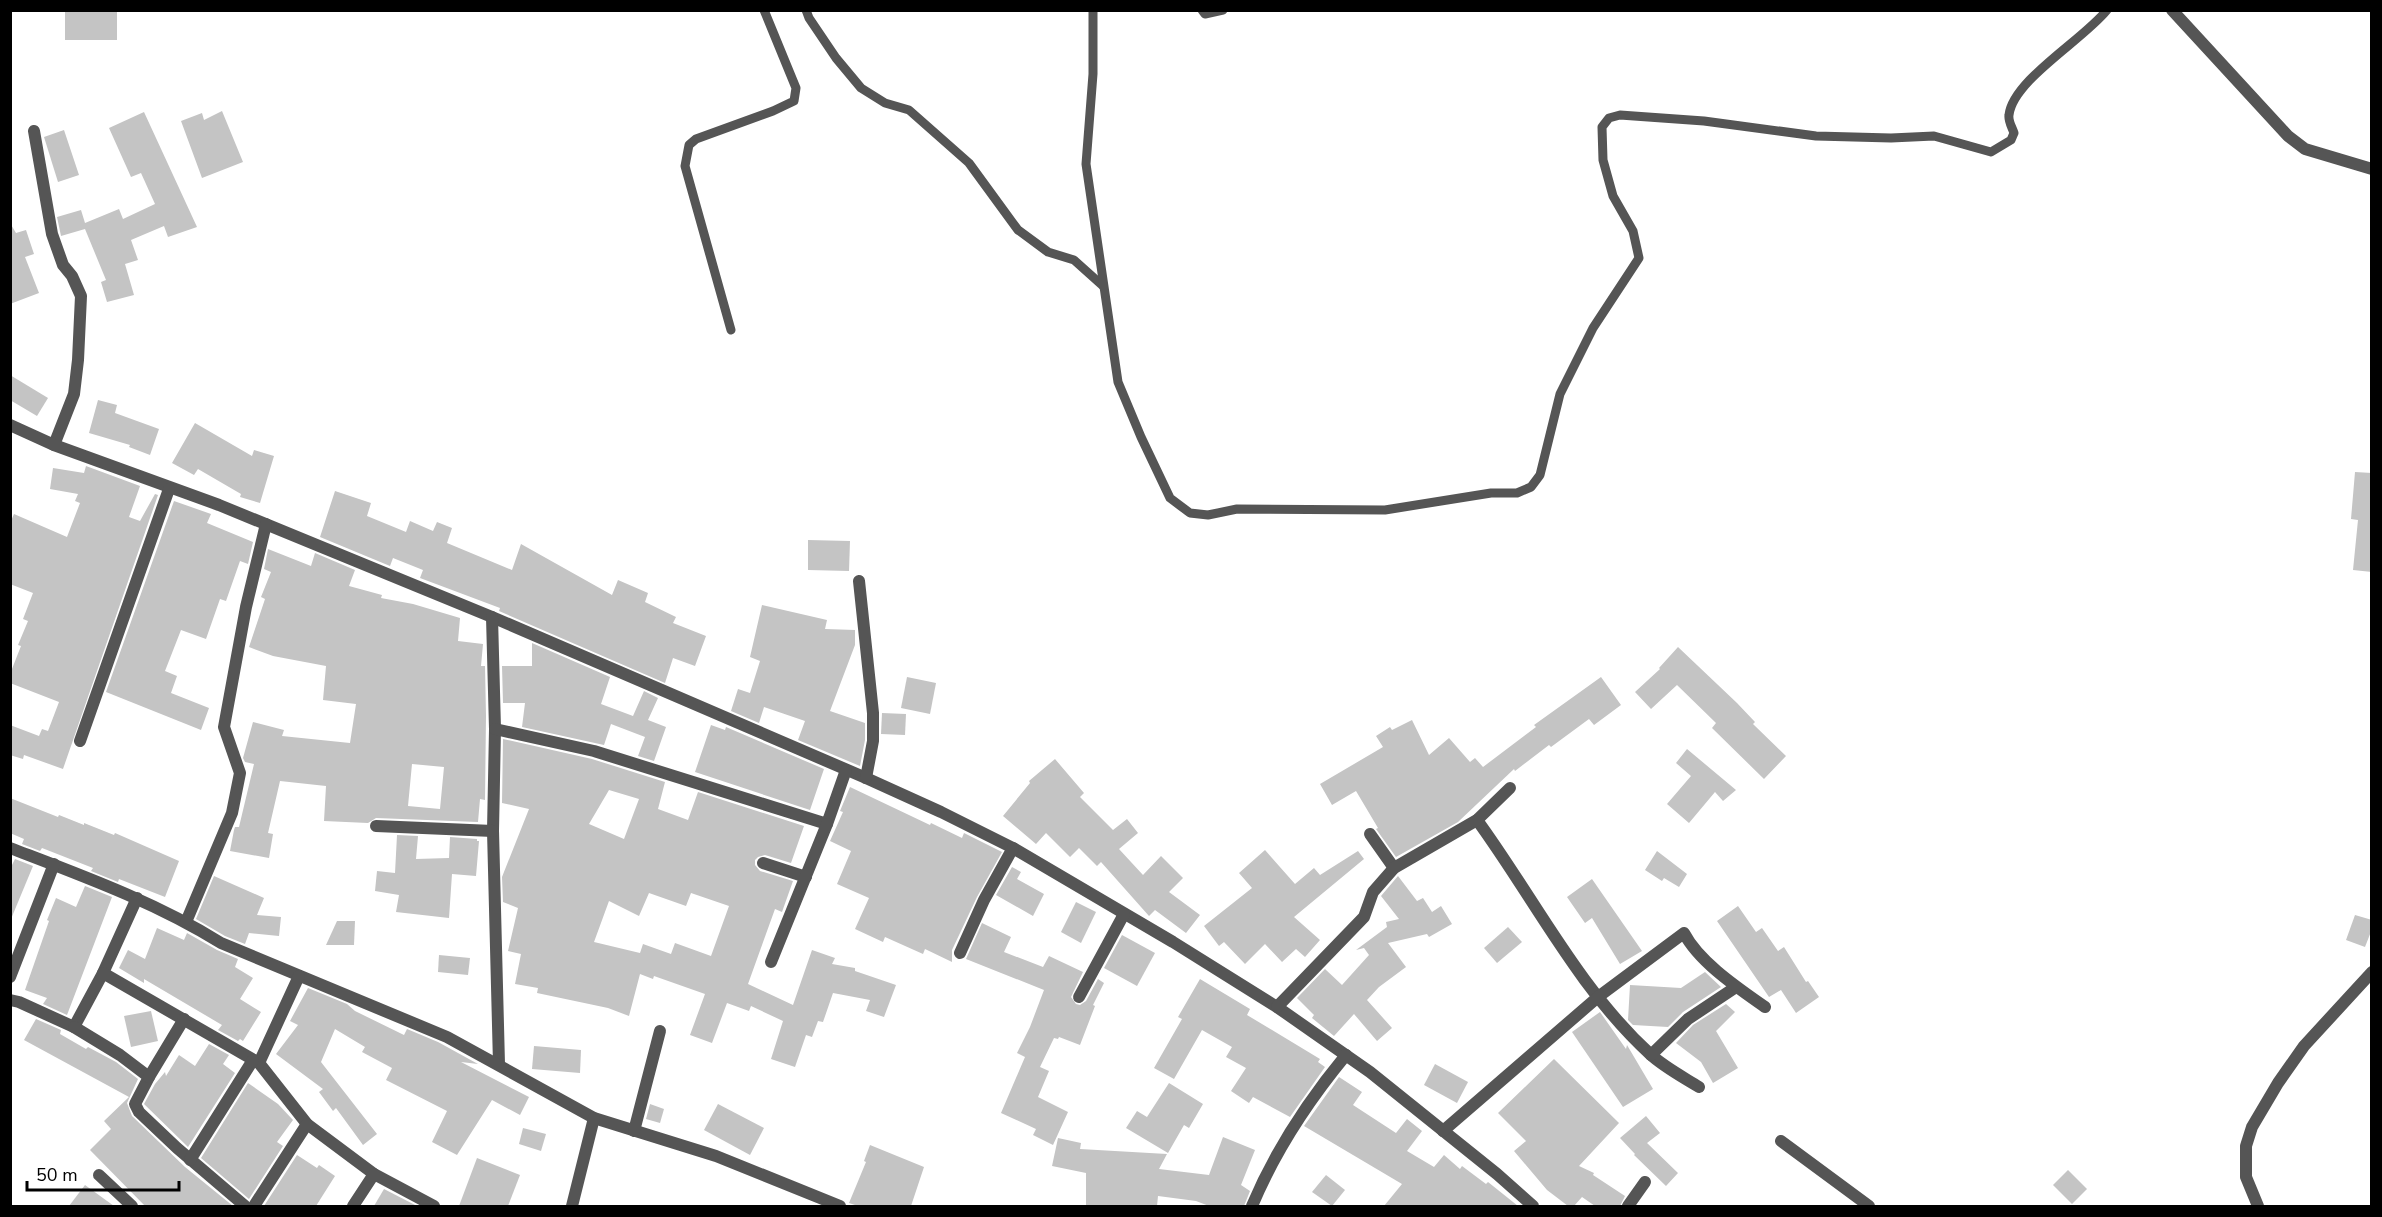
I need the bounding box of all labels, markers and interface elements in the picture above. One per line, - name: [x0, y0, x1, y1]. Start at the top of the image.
- scale bar: [27, 1154, 178, 1192]
- text: 50 m: [36, 1163, 78, 1187]

